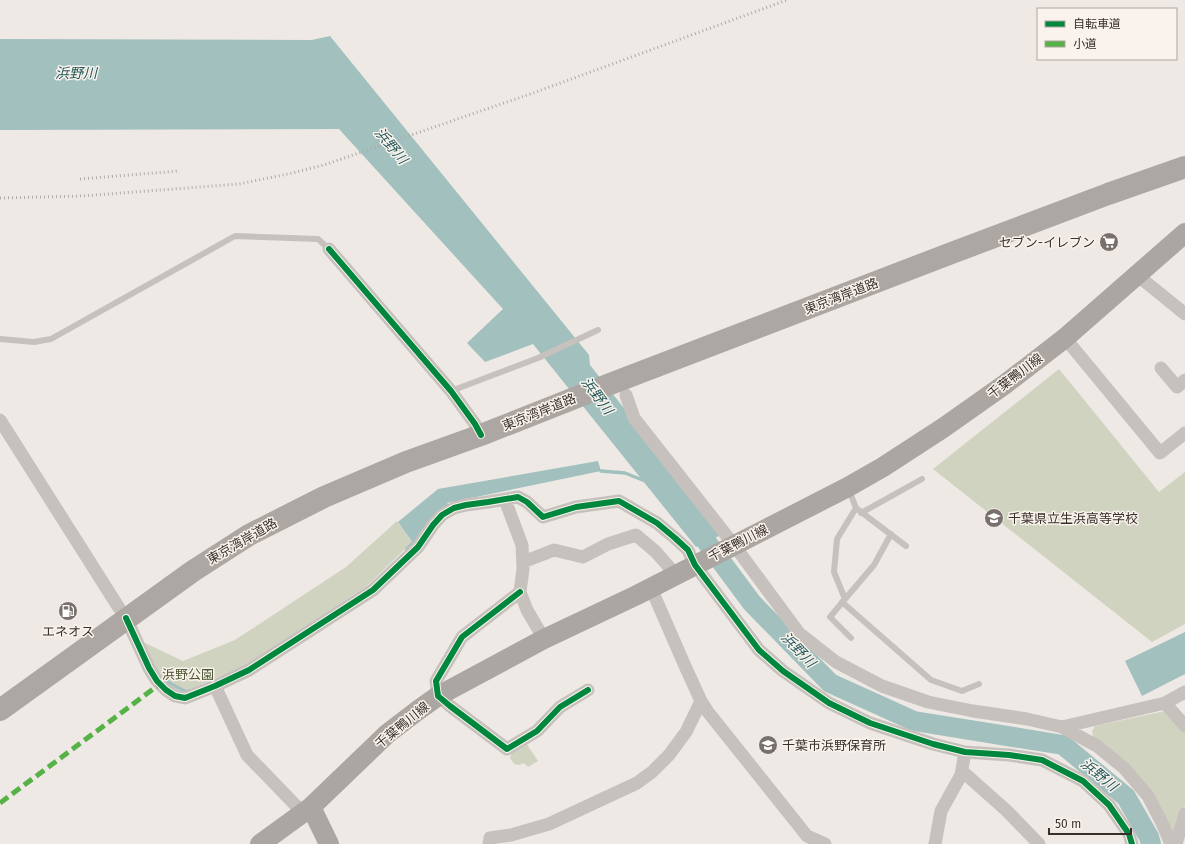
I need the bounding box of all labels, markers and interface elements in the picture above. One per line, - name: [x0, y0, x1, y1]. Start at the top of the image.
- legend: [1037, 8, 1177, 60]
- text: 自転車道: [1073, 17, 1121, 31]
- text: 小道: [1073, 37, 1097, 51]
- water label: 浜野川: [55, 65, 99, 82]
- water label: 浜野川: [371, 124, 412, 169]
- supermarket icon: セブン-イレブン: [1098, 231, 1120, 253]
- place label: セブン-イレブン: [999, 235, 1095, 250]
- street label: 東京湾岸道路: [802, 275, 880, 317]
- street label: 千葉鴨川線: [985, 350, 1045, 402]
- water label: 浜野川: [578, 374, 618, 419]
- street label: 東京湾岸道路: [500, 390, 578, 434]
- school or university icon: 千葉県立生浜高等学校: [983, 507, 1005, 529]
- place label: 千葉県立生浜高等学校: [1008, 511, 1138, 526]
- street label: 東京湾岸道路: [204, 515, 280, 567]
- street label: 千葉鴨川線: [706, 522, 770, 564]
- fuel station icon: エネオス: [57, 600, 79, 622]
- place label: エネオス: [42, 624, 94, 639]
- water label: 浜野川: [777, 629, 820, 672]
- park label: 浜野公園: [162, 667, 214, 682]
- street label: 千葉鴨川線: [372, 699, 432, 751]
- school or university icon: 千葉市浜野保育所: [757, 734, 779, 756]
- place label: 千葉市浜野保育所: [782, 738, 886, 753]
- water label: 浜野川: [1077, 755, 1122, 796]
- scale bar: [1049, 810, 1131, 836]
- text: 50 m: [1055, 817, 1081, 831]

